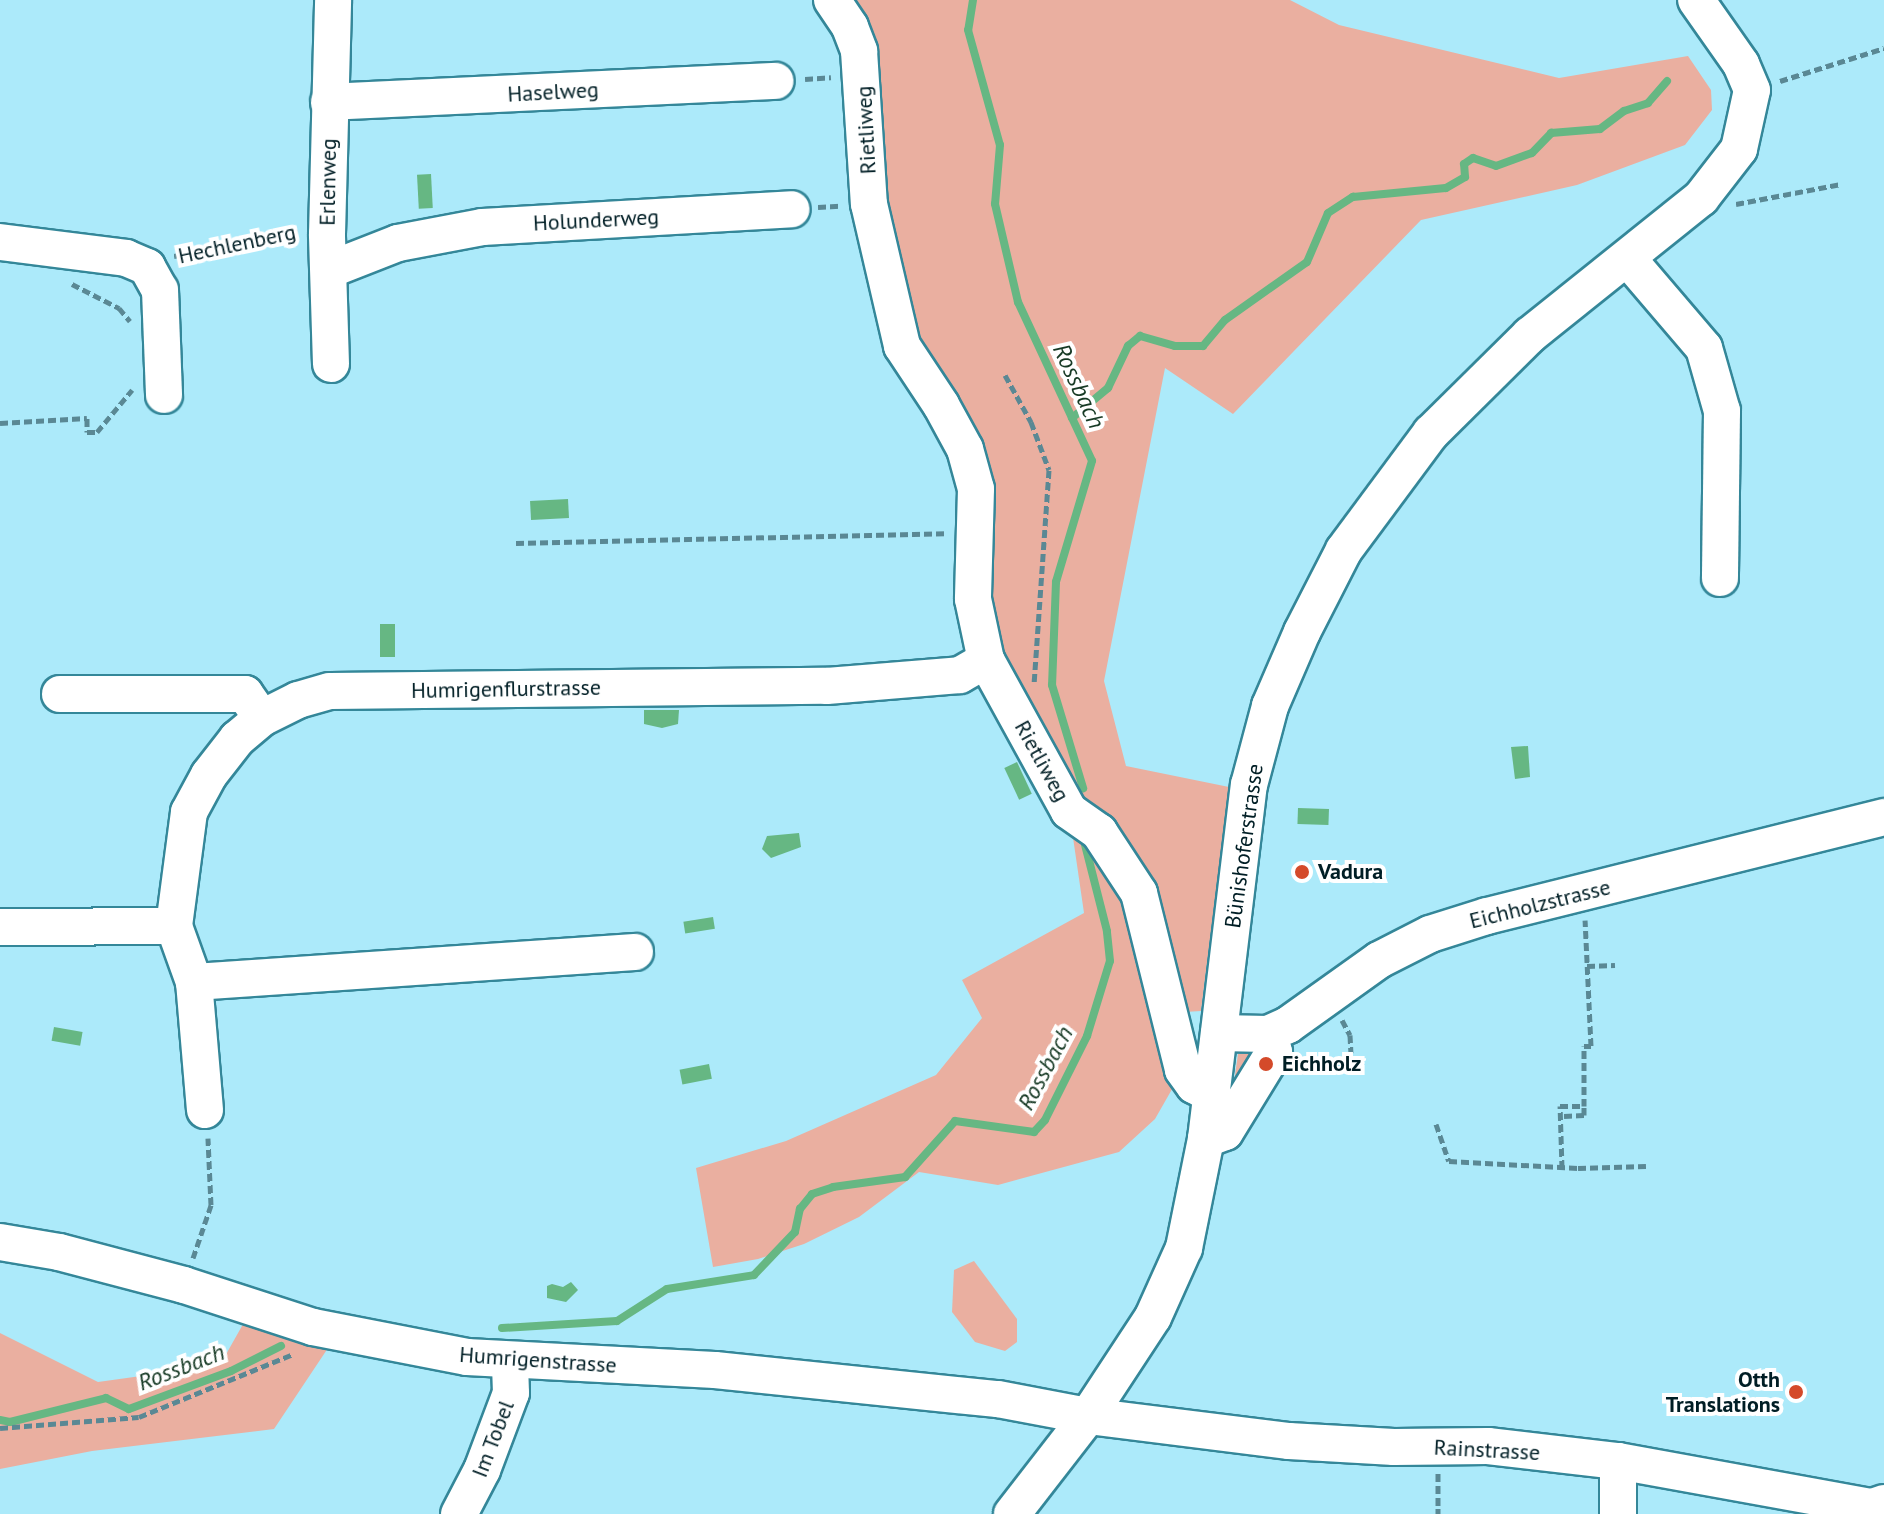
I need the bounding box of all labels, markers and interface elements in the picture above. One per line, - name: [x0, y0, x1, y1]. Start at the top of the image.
- street label: Haselweg: [507, 76, 599, 108]
- street label: Rietliweg: [850, 85, 882, 175]
- street label: Erlenweg: [314, 138, 342, 226]
- street label: Holunderweg: [532, 204, 660, 236]
- street label: Hechlenberg: [176, 219, 298, 269]
- water label: Rossbach: [1047, 339, 1111, 433]
- street label: Humrigenflurstrasse: [411, 674, 601, 704]
- street label: Rietliweg: [1009, 716, 1075, 806]
- street label: Bünishoferstrasse: [1219, 762, 1269, 930]
- place label: Vadura: [1318, 859, 1383, 885]
- marker: Vadura: [1293, 863, 1311, 881]
- street label: Eichholzstrasse: [1467, 874, 1613, 934]
- water label: Rossbach: [1011, 1021, 1079, 1115]
- place label: Eichholz: [1282, 1051, 1361, 1077]
- marker: Eichholz: [1257, 1055, 1275, 1073]
- water label: Rossbach: [134, 1337, 228, 1397]
- street label: Humrigenstrasse: [458, 1341, 618, 1379]
- place label: Otth Translations: [1666, 1366, 1780, 1418]
- marker: Otth Translations: [1787, 1383, 1805, 1401]
- street label: Im Tobel: [466, 1397, 520, 1481]
- street label: Rainstrasse: [1433, 1434, 1541, 1466]

